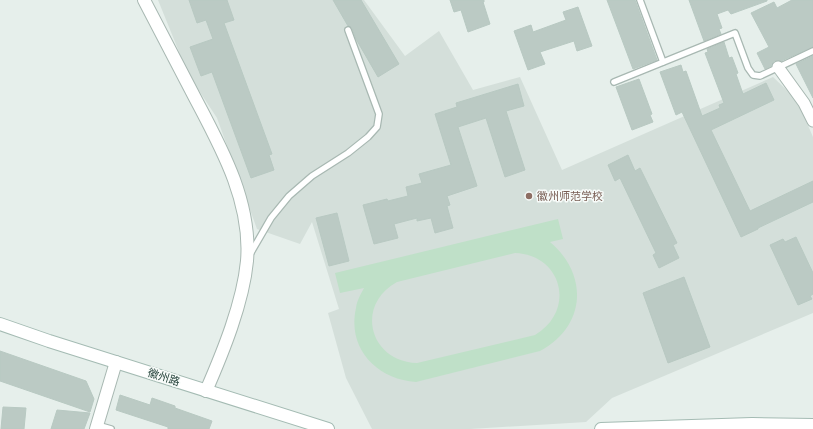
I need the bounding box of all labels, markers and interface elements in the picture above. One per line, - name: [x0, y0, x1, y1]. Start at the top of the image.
- place label: 徽州师范学校: [537, 189, 603, 203]
- marker: 徽州师范学校: [524, 191, 534, 201]
- street label: 徽州路: [146, 365, 182, 389]

